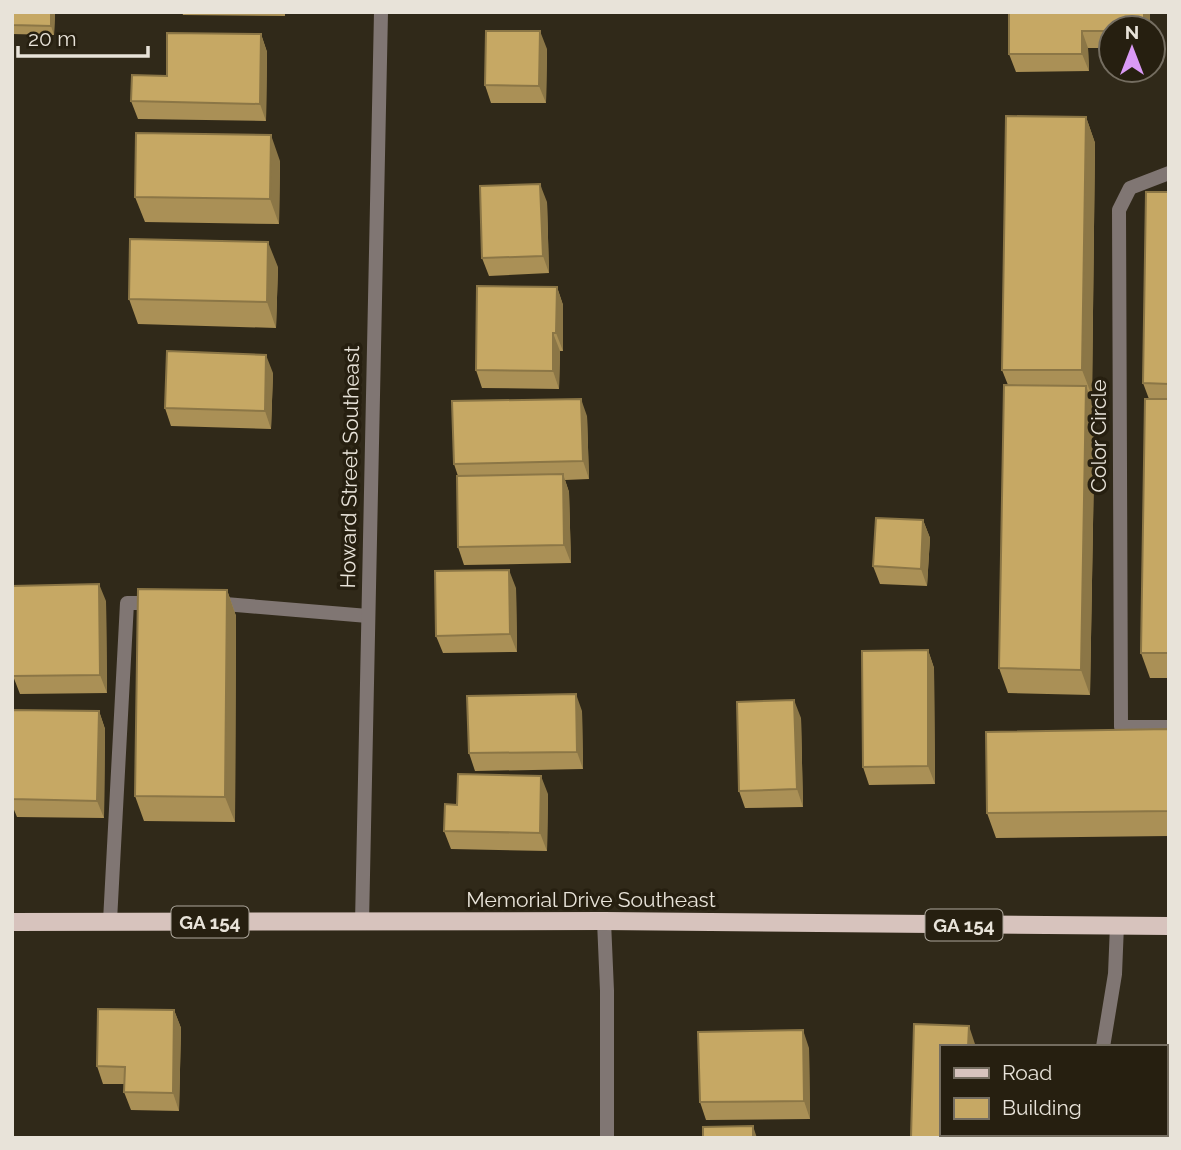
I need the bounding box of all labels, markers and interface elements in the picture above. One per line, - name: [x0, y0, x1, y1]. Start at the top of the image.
- scale bar: [18, 14, 147, 58]
- north arrow: [1097, 14, 1167, 84]
- text: N: [1125, 21, 1139, 43]
- text: 20 m: [28, 26, 76, 51]
- street label: Howard Street Southeast: [335, 345, 364, 589]
- street label: Color Circle: [1086, 380, 1111, 492]
- street label: Memorial Drive Southeast: [466, 887, 716, 912]
- road number: GA 154: [172, 906, 248, 938]
- road number: GA 154: [926, 909, 1002, 940]
- legend: [940, 1045, 1167, 1136]
- text: Road: [1002, 1060, 1052, 1085]
- text: Building: [1002, 1095, 1082, 1120]

